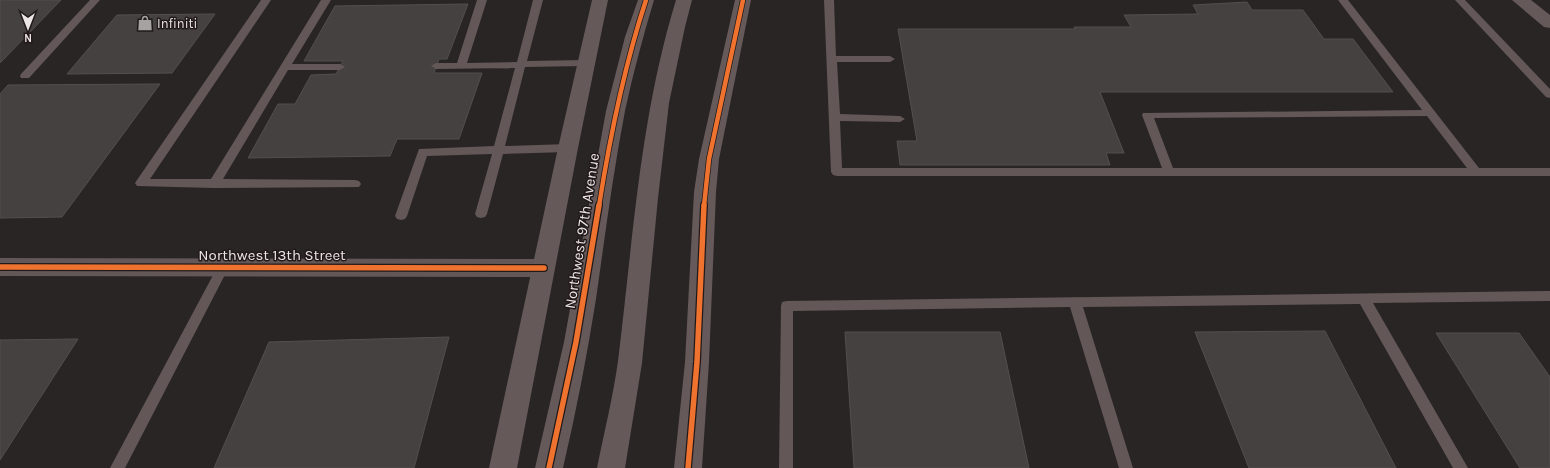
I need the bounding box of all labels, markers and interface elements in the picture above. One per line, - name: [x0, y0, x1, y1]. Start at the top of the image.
- north arrow: [8, 8, 48, 48]
- shop icon: Infiniti: [136, 14, 154, 32]
- place label: Infiniti: [157, 16, 197, 31]
- text: N: [24, 31, 32, 44]
- street label: Northwest 97th Avenue: [561, 152, 603, 310]
- street label: Northwest 13th Street: [198, 246, 346, 264]

